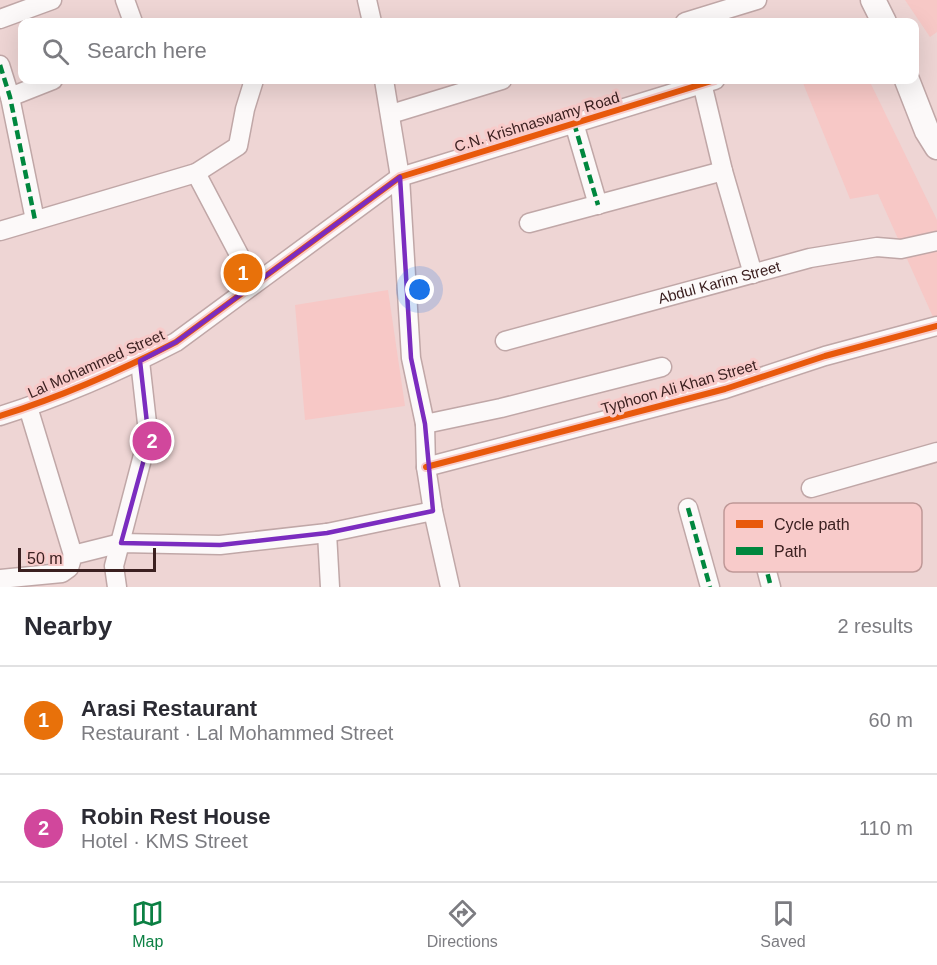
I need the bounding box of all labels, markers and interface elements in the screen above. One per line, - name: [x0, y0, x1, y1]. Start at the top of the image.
- search box: [18, 18, 919, 84]
- icon: search: [39, 35, 72, 68]
- text: Search here: [87, 38, 207, 63]
- street label: C.N. Krishnaswamy Road: [452, 88, 621, 155]
- pin: 1: [224, 250, 262, 296]
- street label: Abdul Karim Street: [656, 257, 783, 307]
- your location: [405, 275, 434, 304]
- street label: Lal Mohammed Street: [25, 325, 167, 401]
- street label: Typhoon Ali Khan Street: [599, 356, 759, 417]
- pin: 2: [132, 418, 172, 464]
- legend: [724, 503, 922, 572]
- text: Cycle path: [774, 516, 850, 533]
- text: Path: [774, 543, 807, 560]
- scale bar: [18, 545, 156, 572]
- text: 50 m: [27, 550, 63, 567]
- text: Nearby: [24, 611, 112, 641]
- text: 2 results: [837, 615, 913, 637]
- text: Arasi Restaurant: [81, 696, 257, 721]
- text: 1: [38, 709, 49, 731]
- text: 60 m: [869, 709, 913, 731]
- text: Restaurant · Lal Mohammed Street: [81, 722, 393, 744]
- text: Robin Rest House: [81, 804, 270, 829]
- text: 2: [38, 817, 49, 839]
- text: 110 m: [859, 817, 913, 839]
- text: Hotel · KMS Street: [81, 830, 248, 852]
- tab: Map: [131, 897, 164, 951]
- tab: Directions: [427, 897, 498, 951]
- tab: Saved: [760, 897, 806, 951]

